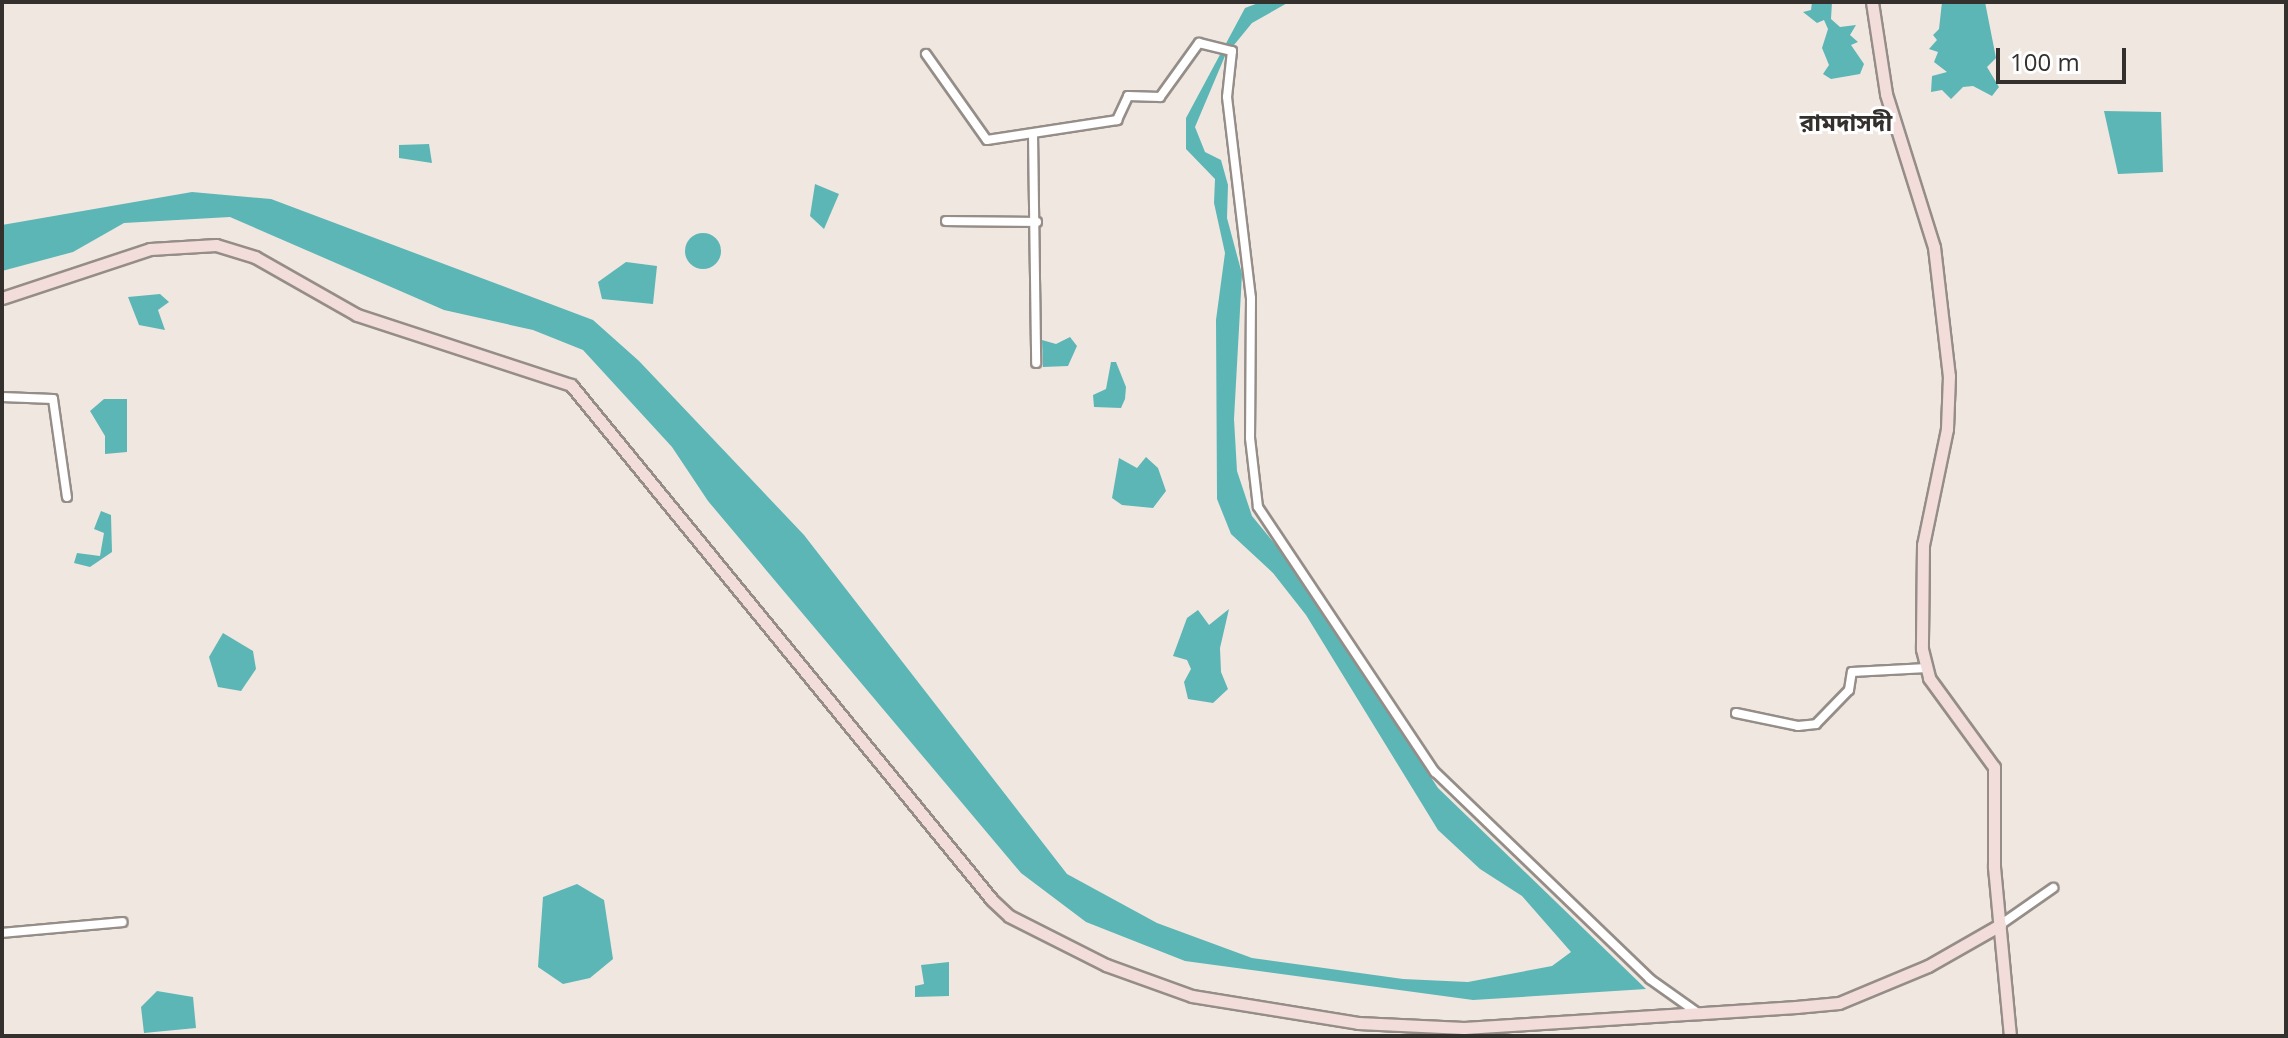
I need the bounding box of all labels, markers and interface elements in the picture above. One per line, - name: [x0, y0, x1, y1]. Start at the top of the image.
- scale bar: [2000, 32, 2130, 82]
- text: 100 m: [2010, 45, 2080, 78]
- district label: রামদাসদী: [1800, 108, 1892, 136]

